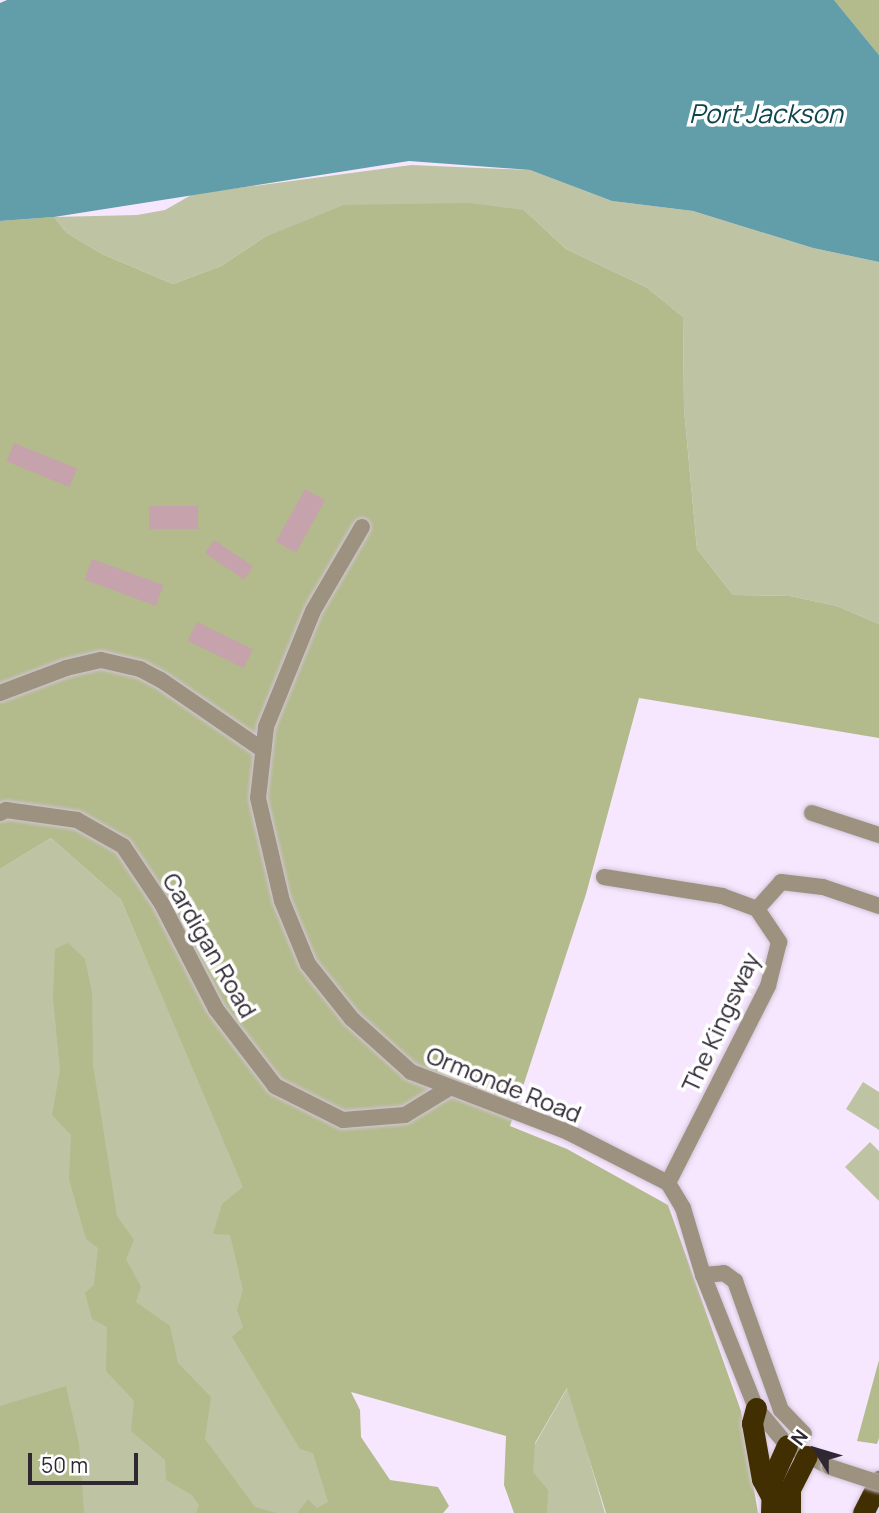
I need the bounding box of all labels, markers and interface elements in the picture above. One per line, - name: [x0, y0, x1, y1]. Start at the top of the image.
- water label: Port Jackson: [689, 98, 843, 130]
- street label: Cardigan Road: [157, 868, 263, 1022]
- street label: The Kingsway: [675, 948, 765, 1096]
- street label: Ormonde Road: [422, 1040, 586, 1128]
- north arrow: [781, 1415, 851, 1485]
- text: N: [785, 1424, 814, 1451]
- scale bar: [32, 1440, 142, 1484]
- text: 50 m: [41, 1451, 88, 1479]

